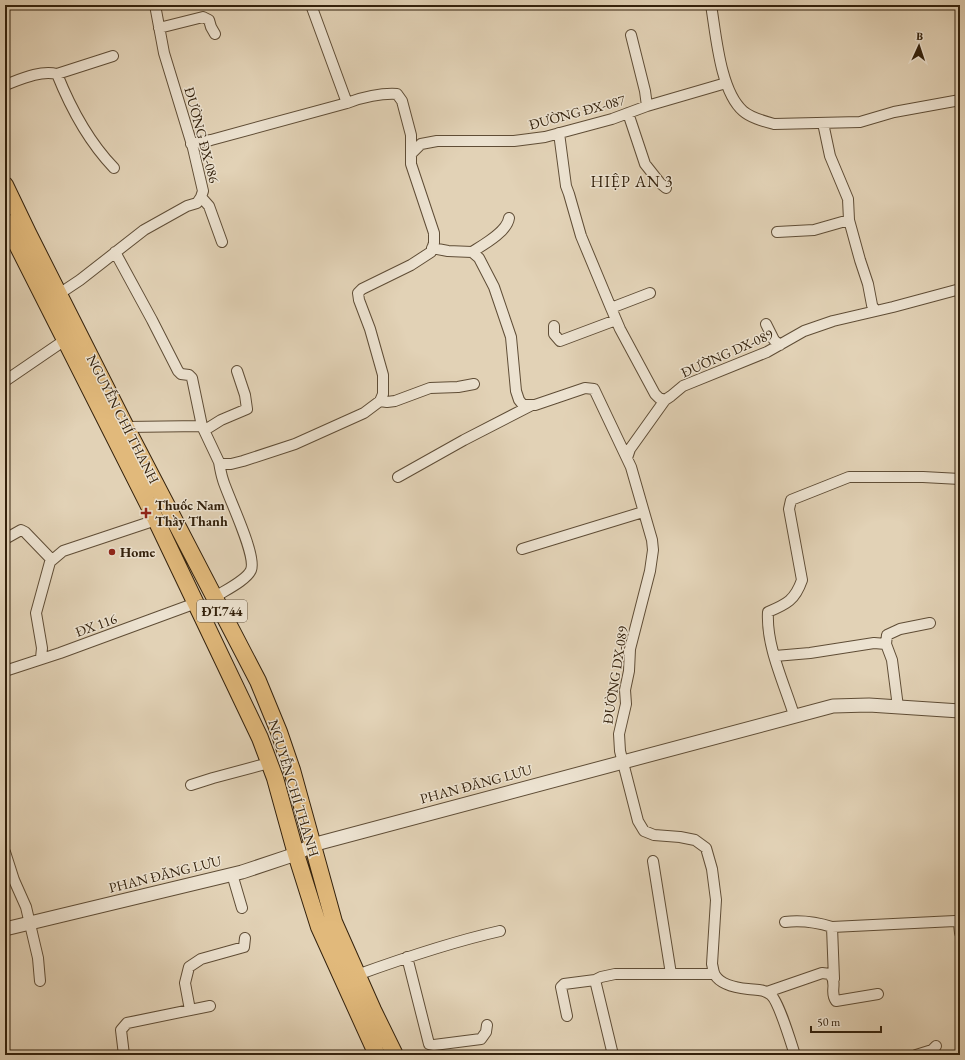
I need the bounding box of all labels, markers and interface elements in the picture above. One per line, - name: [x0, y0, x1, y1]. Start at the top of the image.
- north arrow: [899, 26, 939, 66]
- text: B: [916, 29, 923, 43]
- street label: ĐƯỜNG ĐX-086: [180, 85, 224, 185]
- street label: ĐƯỜNG ĐX-087: [527, 90, 627, 134]
- district label: HIỆP AN 3: [590, 171, 674, 192]
- street label: ĐƯỜNG DX-089: [678, 325, 776, 381]
- street label: NGUYỄN CHÍ THANH: [83, 351, 163, 487]
- place label: Thuốc Nam Thầy Thanh: [155, 496, 228, 530]
- marker: Thuốc Nam Thầy Thanh: [140, 507, 152, 519]
- place label: Home: [120, 543, 156, 561]
- marker: Home: [107, 547, 117, 557]
- road number: ĐT.744: [197, 600, 247, 622]
- street label: ĐX 116: [73, 609, 120, 641]
- street label: ĐƯỜNG DX-089: [598, 624, 632, 725]
- street label: NGUYỄN CHÍ THANH: [265, 717, 323, 859]
- street label: PHAN ĐĂNG LƯU: [418, 760, 535, 808]
- street label: PHAN ĐĂNG LƯU: [107, 851, 224, 897]
- scale bar: [811, 1008, 881, 1034]
- text: 50 m: [817, 1014, 841, 1030]

